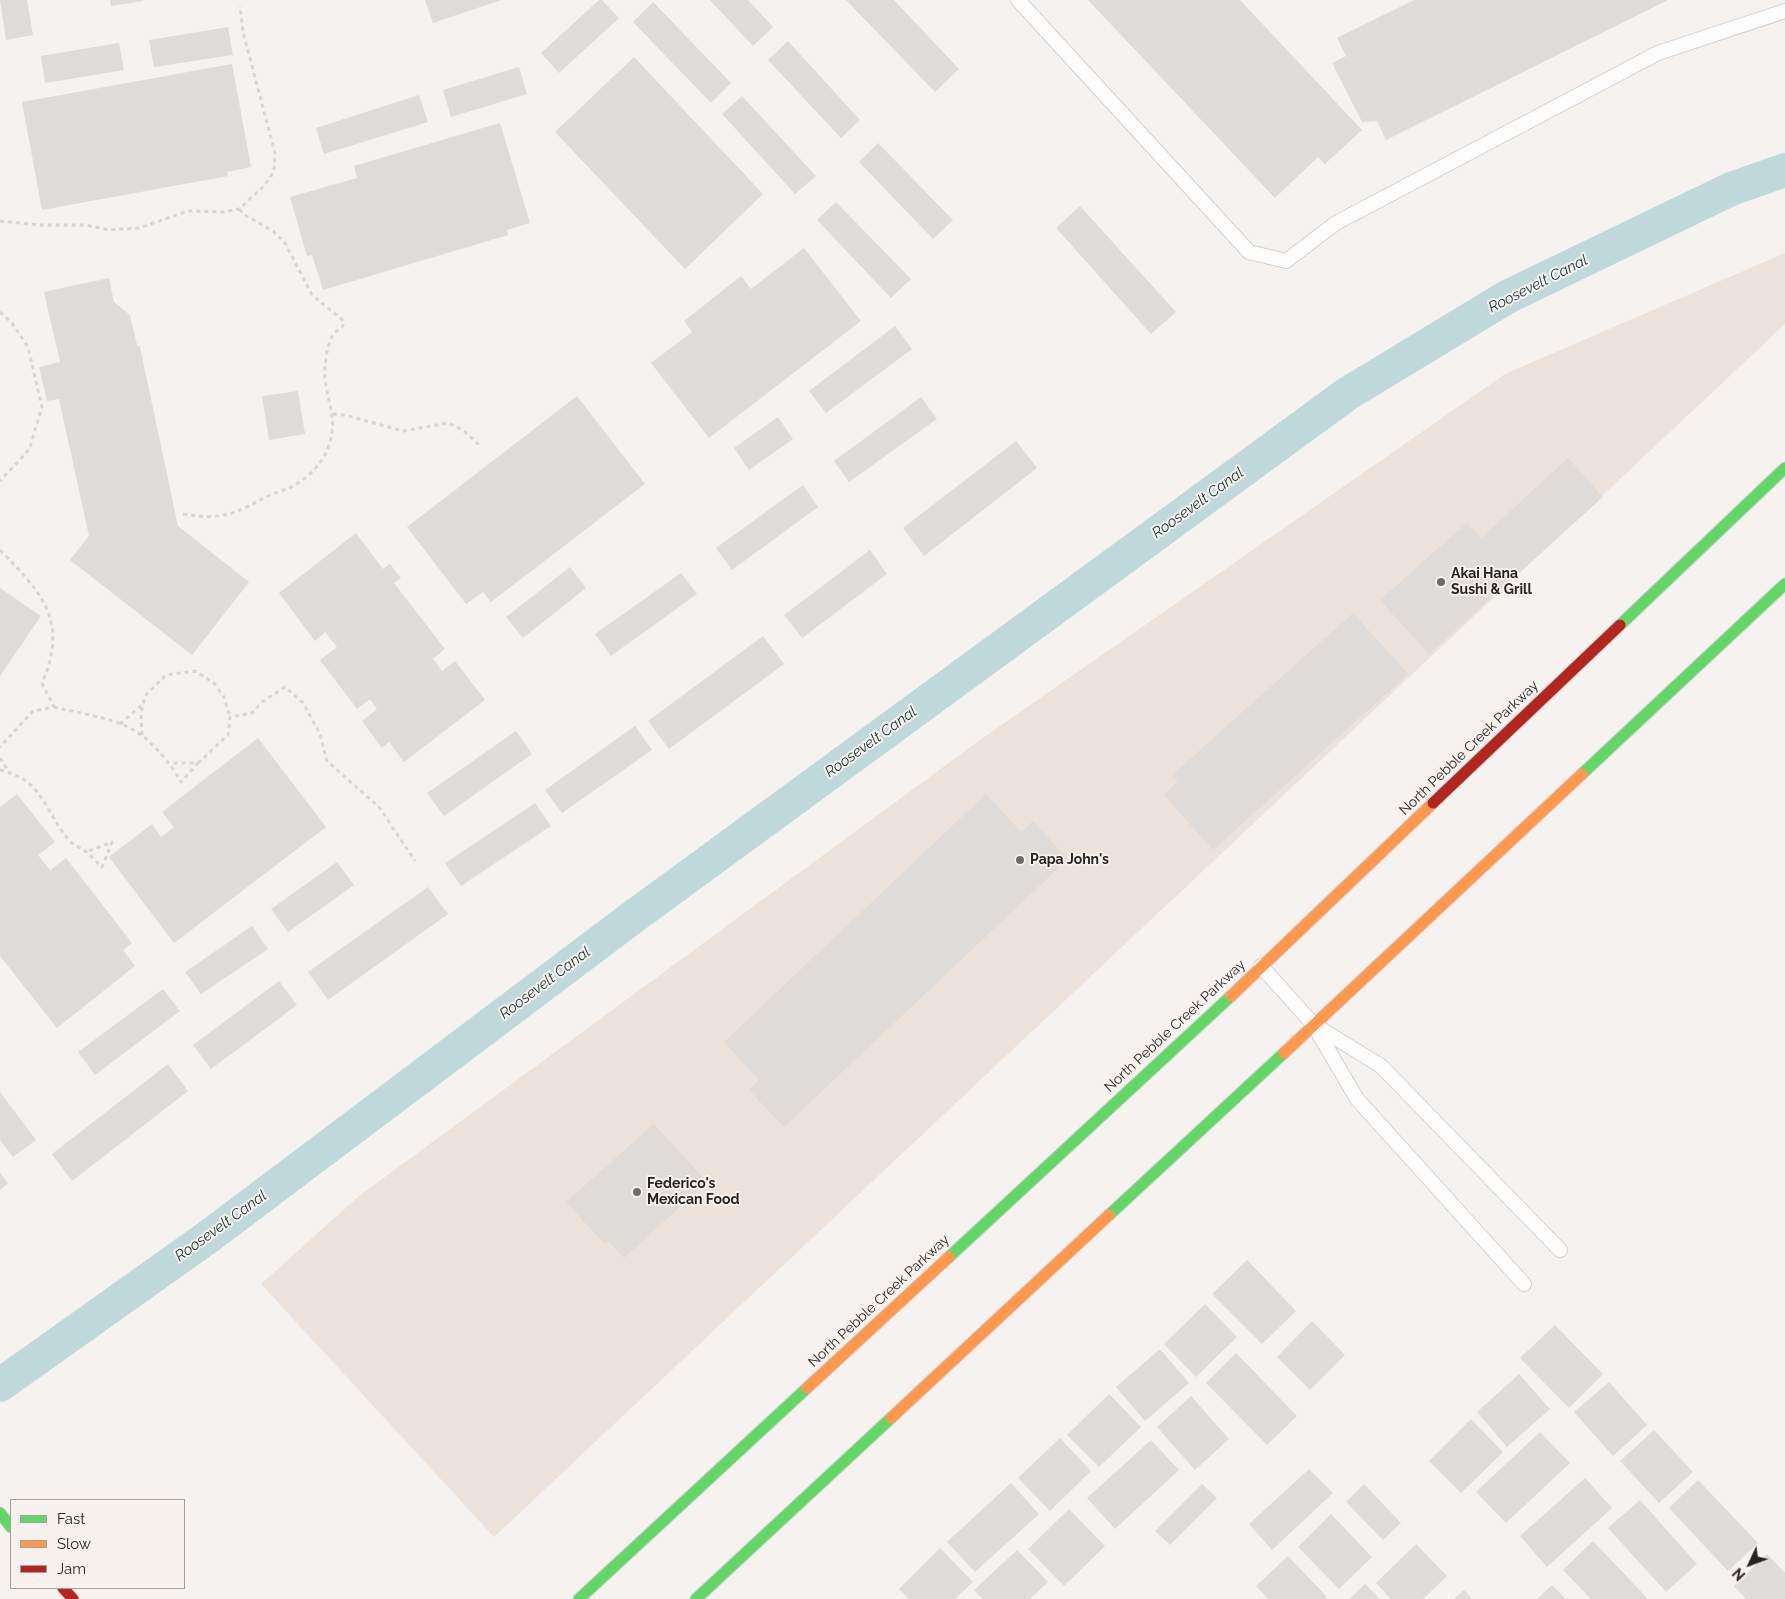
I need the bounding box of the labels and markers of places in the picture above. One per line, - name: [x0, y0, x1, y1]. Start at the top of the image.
- place label: Akai Hana Sushi & Grill: [1451, 566, 1532, 598]
- marker: Akai Hana Sushi & Grill: [1435, 576, 1447, 588]
- place label: Papa John's: [1030, 852, 1109, 868]
- marker: Papa John's: [1014, 854, 1026, 866]
- place label: Federico's Mexican Food: [647, 1176, 739, 1208]
- marker: Federico's Mexican Food: [631, 1186, 643, 1198]

